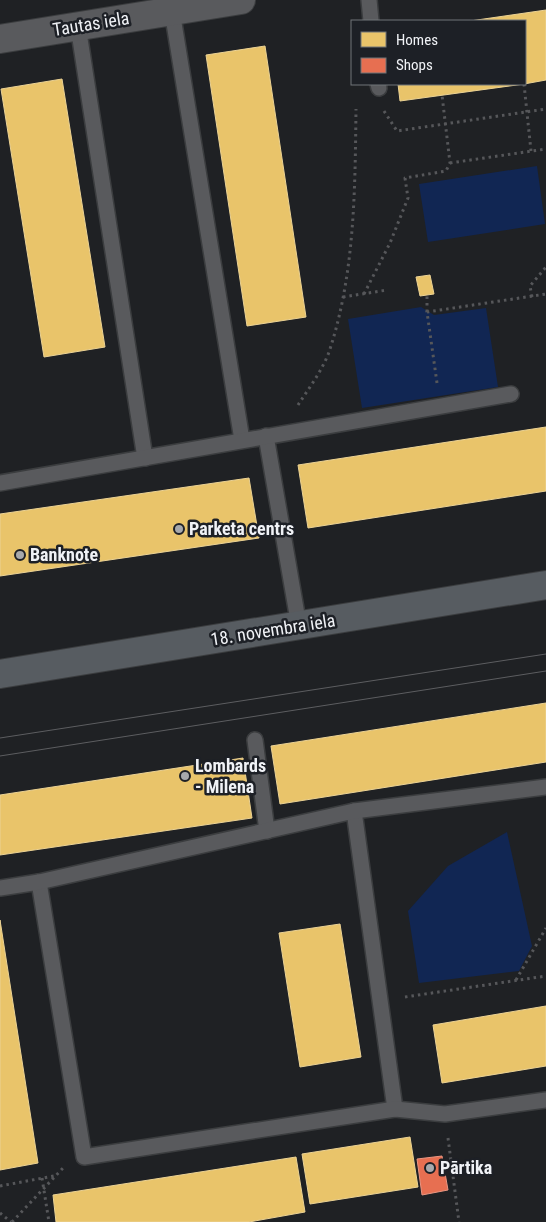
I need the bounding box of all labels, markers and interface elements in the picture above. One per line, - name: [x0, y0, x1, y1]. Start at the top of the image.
- street label: Tautas iela: [51, 7, 131, 40]
- legend: [351, 20, 526, 85]
- text: Homes: [396, 31, 438, 49]
- text: Shops: [396, 56, 433, 74]
- place label: Parketa centrs: [189, 518, 294, 539]
- marker: Parketa centrs: [173, 523, 185, 535]
- place label: Banknote: [30, 544, 98, 565]
- marker: Banknote: [14, 549, 26, 561]
- street label: 18. novembra iela: [209, 609, 337, 650]
- place label: Lombards - Milena: [195, 755, 266, 797]
- marker: Lombards - Milena: [179, 770, 191, 782]
- place label: Pārtika: [440, 1157, 492, 1178]
- marker: Pārtika: [424, 1162, 436, 1174]

